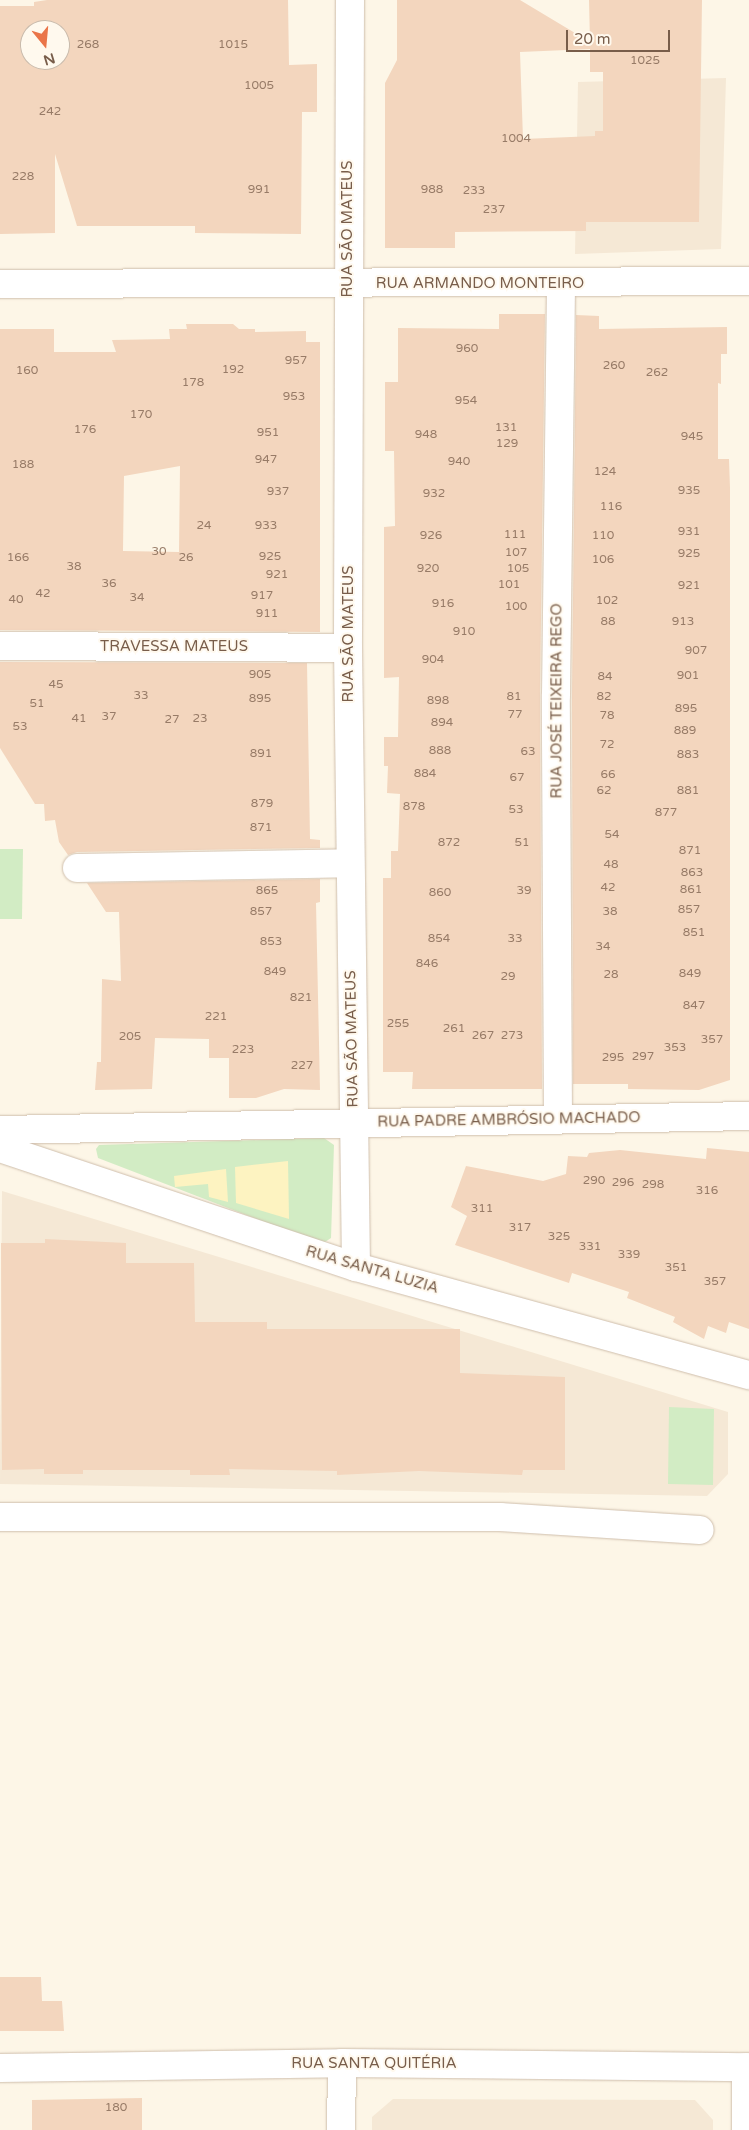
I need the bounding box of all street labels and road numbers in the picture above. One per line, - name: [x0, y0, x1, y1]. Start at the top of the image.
- street label: RUA SÃO MATEUS: [339, 160, 357, 298]
- street label: RUA ARMANDO MONTEIRO: [376, 275, 584, 293]
- street label: RUA SÃO MATEUS: [340, 565, 358, 703]
- street label: RUA JOSÉ TEIXEIRA REGO: [548, 603, 566, 799]
- street label: TRAVESSA MATEUS: [100, 638, 248, 656]
- street label: RUA SÃO MATEUS: [342, 970, 362, 1108]
- street label: RUA PADRE AMBRÓSIO MACHADO: [377, 1109, 641, 1131]
- street label: RUA SANTA LUZIA: [304, 1242, 440, 1298]
- street label: RUA SANTA QUITÉRIA: [291, 2055, 457, 2073]

